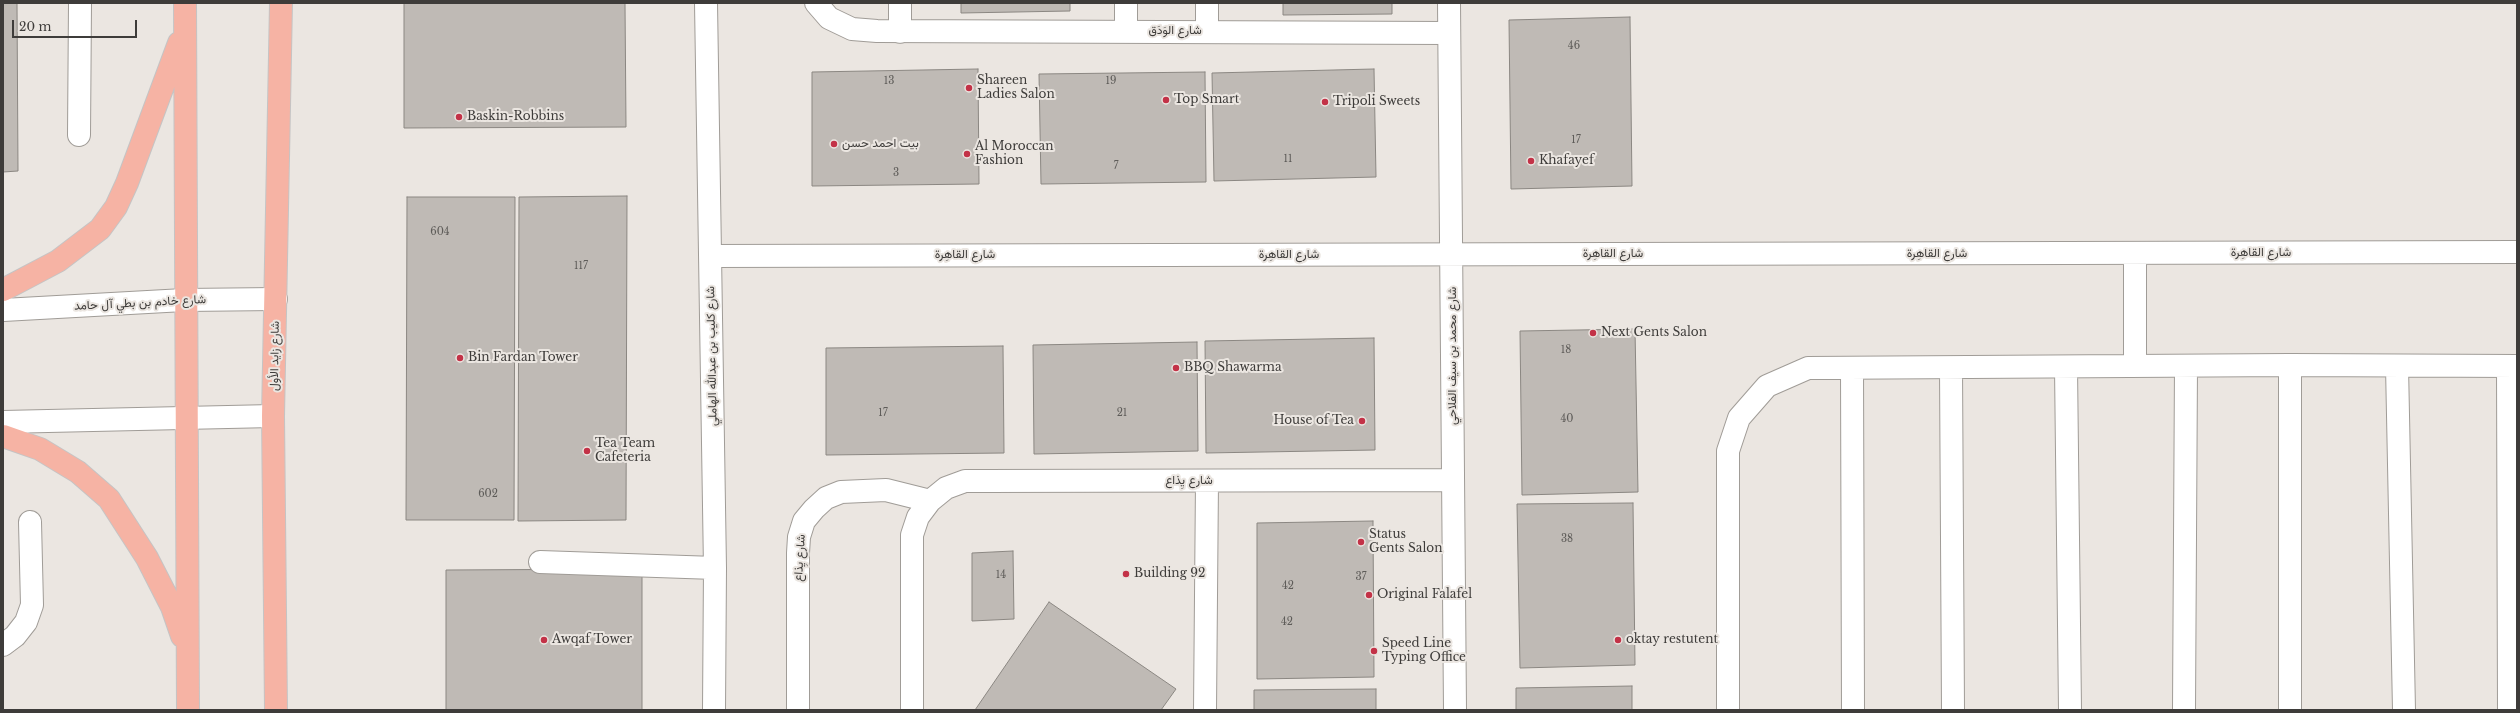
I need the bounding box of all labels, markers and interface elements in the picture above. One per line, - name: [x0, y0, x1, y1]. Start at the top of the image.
- scale bar: [14, 12, 139, 38]
- text: 20 m: [19, 19, 51, 34]
- street label: شارع الوَدَق: [1148, 24, 1202, 38]
- house number: 46: [1568, 40, 1580, 52]
- place label: Shareen Ladies Salon: [977, 74, 1055, 102]
- house number: 13: [884, 75, 894, 87]
- house number: 19: [1106, 75, 1116, 87]
- marker: Shareen Ladies Salon: [964, 83, 974, 93]
- place label: Top Smart: [1174, 93, 1239, 107]
- marker: Top Smart: [1161, 95, 1171, 105]
- place label: Tripoli Sweets: [1333, 95, 1420, 109]
- marker: Tripoli Sweets: [1320, 97, 1330, 107]
- place label: Baskin-Robbins: [467, 110, 564, 124]
- marker: Baskin-Robbins: [454, 112, 464, 122]
- house number: 17: [1571, 134, 1581, 146]
- place label: بيت احمد حسن: [842, 137, 919, 151]
- marker: بيت احمد حسن: [829, 139, 839, 149]
- place label: Al Moroccan Fashion: [975, 140, 1053, 168]
- marker: Al Moroccan Fashion: [962, 149, 972, 159]
- house number: 11: [1284, 153, 1292, 165]
- place label: Khafayef: [1539, 154, 1594, 168]
- marker: Khafayef: [1526, 156, 1536, 166]
- house number: 7: [1113, 160, 1119, 172]
- house number: 3: [893, 167, 899, 179]
- house number: 604: [430, 226, 450, 238]
- street label: شارع القاهِرة: [2231, 246, 2291, 260]
- street label: شارع القاهِرة: [1583, 247, 1643, 261]
- street label: شارع القاهِرة: [1907, 247, 1967, 261]
- street label: شارع القاهِرة: [935, 248, 995, 262]
- street label: شارع القاهِرة: [1259, 248, 1319, 262]
- house number: 117: [574, 260, 588, 272]
- street label: شارع كليب بن عبدالله الهاملي: [704, 286, 720, 426]
- street label: شارع محمد بن سيف الفلاحي: [1446, 287, 1460, 425]
- street label: شارع خادم بن بطي آل حامد: [74, 292, 206, 314]
- street label: شارع زايد الأول: [267, 321, 283, 391]
- place label: Next Gents Salon: [1601, 326, 1707, 340]
- marker: Next Gents Salon: [1588, 328, 1598, 338]
- house number: 18: [1561, 344, 1571, 356]
- place label: Bin Fardan Tower: [468, 351, 578, 365]
- marker: Bin Fardan Tower: [455, 353, 465, 363]
- place label: BBQ Shawarma: [1184, 361, 1282, 375]
- marker: BBQ Shawarma: [1171, 363, 1181, 373]
- house number: 17: [878, 407, 888, 419]
- house number: 21: [1117, 407, 1127, 419]
- house number: 40: [1561, 413, 1573, 425]
- place label: House of Tea: [1273, 414, 1354, 428]
- marker: House of Tea: [1357, 416, 1367, 426]
- place label: Tea Team Cafeteria: [595, 437, 655, 465]
- marker: Tea Team Cafeteria: [582, 446, 592, 456]
- street label: شارع يِذاع: [1165, 474, 1213, 488]
- house number: 602: [478, 488, 498, 500]
- place label: Status Gents Salon: [1369, 528, 1442, 556]
- house number: 38: [1561, 533, 1573, 545]
- street label: شارع يِذاع: [791, 534, 809, 582]
- marker: Status Gents Salon: [1356, 537, 1366, 547]
- place label: Building 92: [1134, 567, 1205, 581]
- house number: 14: [996, 569, 1006, 581]
- marker: Building 92: [1121, 569, 1131, 579]
- house number: 37: [1355, 571, 1367, 583]
- house number: 42: [1282, 580, 1294, 592]
- place label: Original Falafel: [1377, 588, 1472, 602]
- marker: Original Falafel: [1364, 590, 1374, 600]
- house number: 42: [1281, 616, 1293, 628]
- place label: Awqaf Tower: [552, 633, 632, 647]
- place label: oktay restutent: [1626, 633, 1718, 647]
- marker: Awqaf Tower: [539, 635, 549, 645]
- marker: oktay restutent: [1613, 635, 1623, 645]
- place label: Speed Line Typing Office: [1382, 637, 1466, 665]
- marker: Speed Line Typing Office: [1369, 646, 1379, 656]

